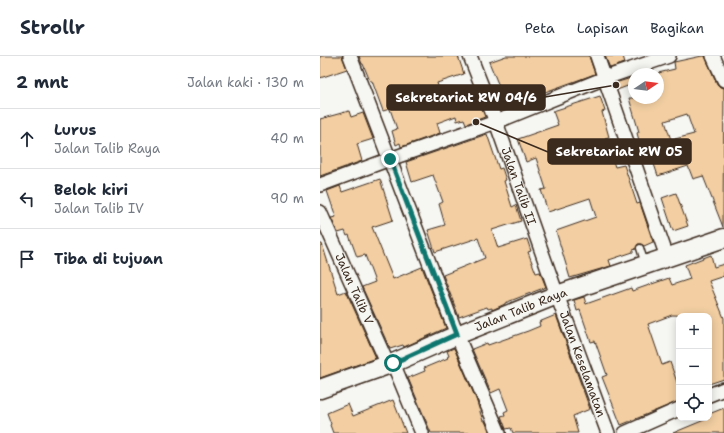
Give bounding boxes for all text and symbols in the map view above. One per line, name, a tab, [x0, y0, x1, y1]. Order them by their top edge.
text: Strollr	[20, 15, 85, 40]
text: Peta	[525, 19, 555, 37]
text: Lapisan	[577, 19, 628, 37]
text: Bagikan	[650, 19, 704, 37]
north arrow	[628, 68, 664, 104]
text: 2 mnt	[16, 71, 69, 93]
text: Jalan kaki · 130 m	[187, 74, 304, 91]
callout: Sekretariat RW 04/6	[387, 85, 545, 110]
text: Sekretariat RW 04/6	[395, 89, 537, 106]
text: Lurus	[54, 120, 96, 140]
icon: ahead	[16, 128, 38, 150]
text: 40 m	[270, 130, 304, 147]
callout: Sekretariat RW 05	[548, 139, 691, 164]
text: Jalan Talib Raya	[54, 140, 160, 157]
text: Sekretariat RW 05	[556, 143, 682, 160]
street label: Jalan Talib II	[497, 145, 540, 228]
route end	[381, 150, 399, 168]
text: Belok kiri	[54, 180, 128, 200]
icon: left	[16, 188, 38, 210]
text: 90 m	[270, 190, 304, 207]
text: Jalan Talib IV	[54, 200, 144, 217]
icon: arrive	[16, 248, 38, 270]
text: Tiba di tujuan	[54, 249, 163, 269]
street label: Jalan Talib V	[331, 251, 377, 327]
street label: Jalan Talib Raya	[472, 284, 570, 335]
street label: Jalan Keselamatan	[556, 309, 609, 419]
map controls	[676, 313, 712, 421]
button: +	[676, 313, 712, 349]
button: −	[676, 349, 712, 385]
route start	[384, 354, 402, 372]
button: locate	[676, 385, 712, 421]

